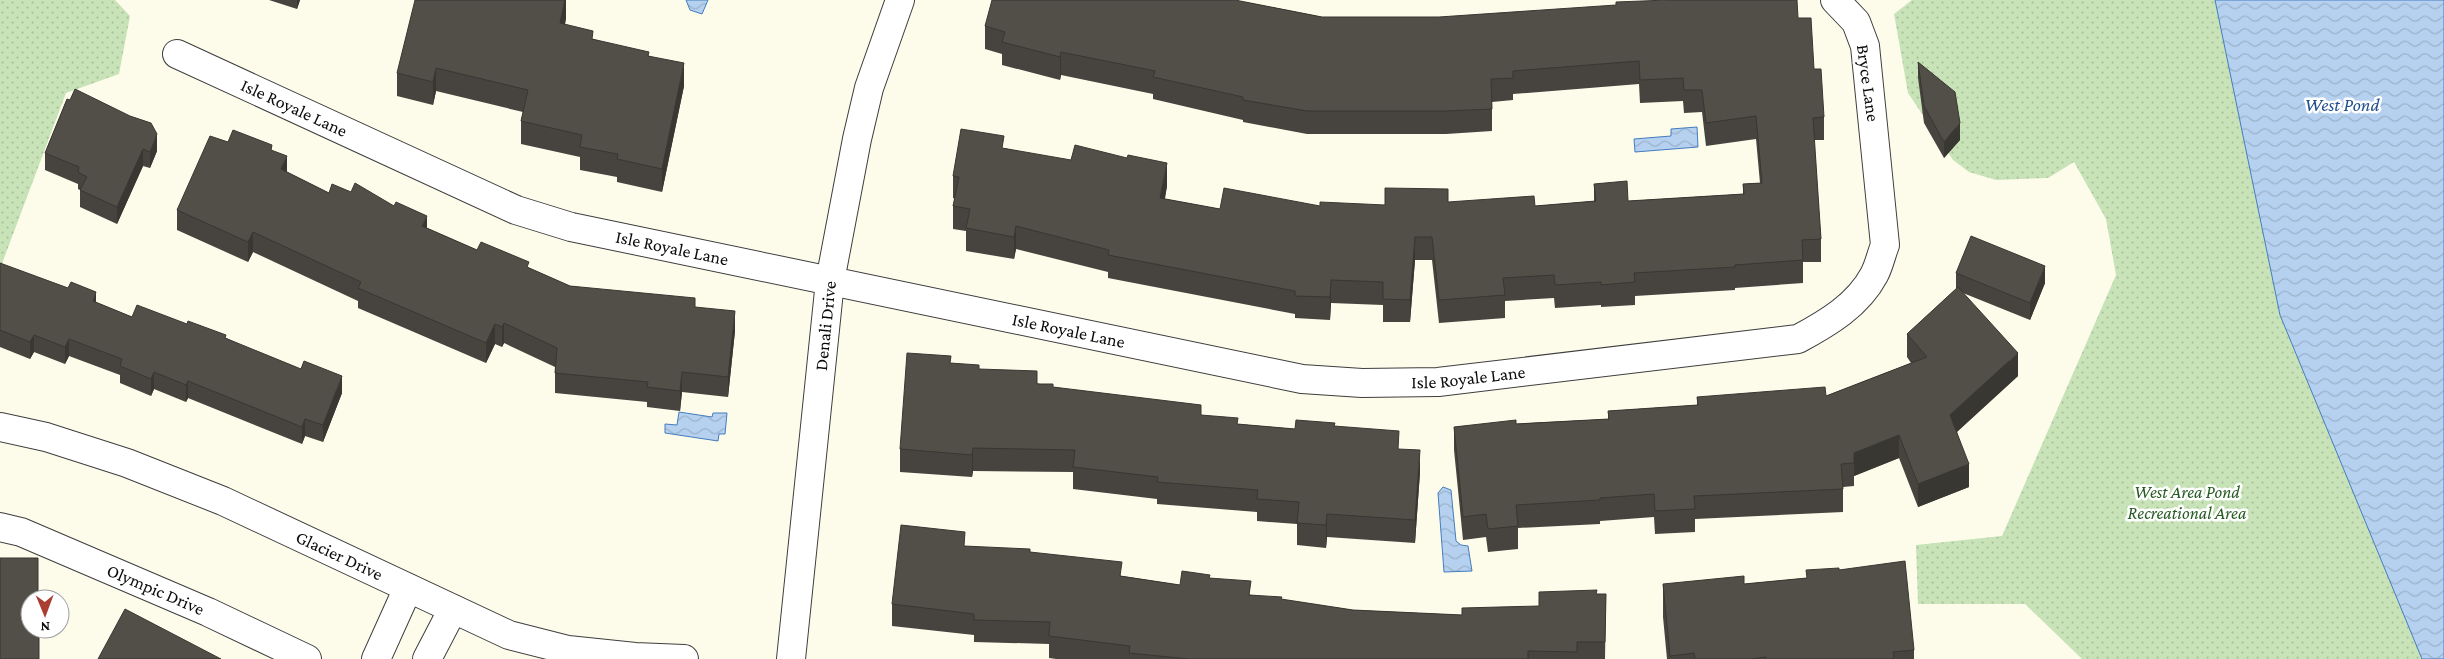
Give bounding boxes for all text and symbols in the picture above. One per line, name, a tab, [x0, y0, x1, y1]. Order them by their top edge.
street label: Bryce Lane	[1853, 43, 1883, 123]
street label: Isle Royale Lane	[238, 75, 351, 141]
water label: West Pond	[2305, 94, 2380, 115]
street label: Isle Royale Lane	[614, 227, 730, 270]
street label: Denali Drive	[811, 280, 840, 372]
street label: Isle Royale Lane	[1010, 309, 1127, 352]
street label: Isle Royale Lane	[1411, 362, 1526, 392]
park label: West Area Pond Recreational Area	[2128, 482, 2247, 523]
street label: Glacier Drive	[293, 527, 386, 585]
street label: Olympic Drive	[104, 560, 207, 619]
north arrow	[20, 589, 70, 639]
text: N	[40, 619, 50, 635]

